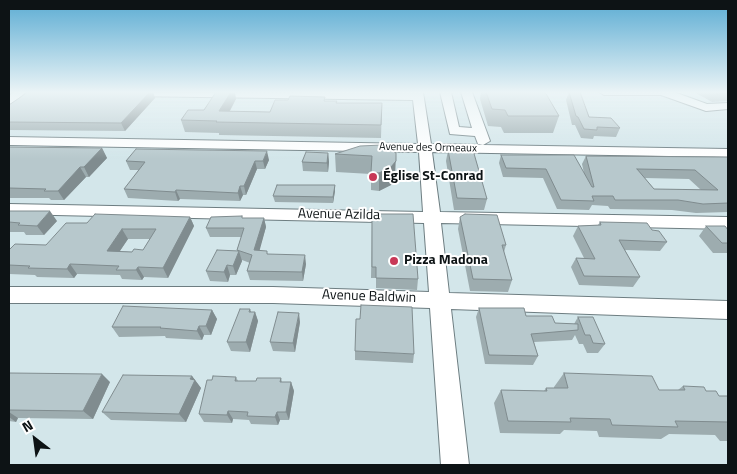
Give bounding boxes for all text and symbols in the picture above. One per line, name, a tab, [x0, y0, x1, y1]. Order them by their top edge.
street label: Avenue des Ormeaux	[379, 141, 477, 155]
place label: Église St-Conrad	[383, 169, 483, 185]
marker: Église St-Conrad	[367, 171, 379, 183]
street label: Avenue Azilda	[298, 206, 380, 224]
place label: Pizza Madona	[404, 253, 488, 269]
marker: Pizza Madona	[388, 255, 400, 267]
street label: Avenue Baldwin	[322, 287, 416, 307]
north arrow	[10, 414, 60, 464]
text: N	[18, 414, 37, 437]

